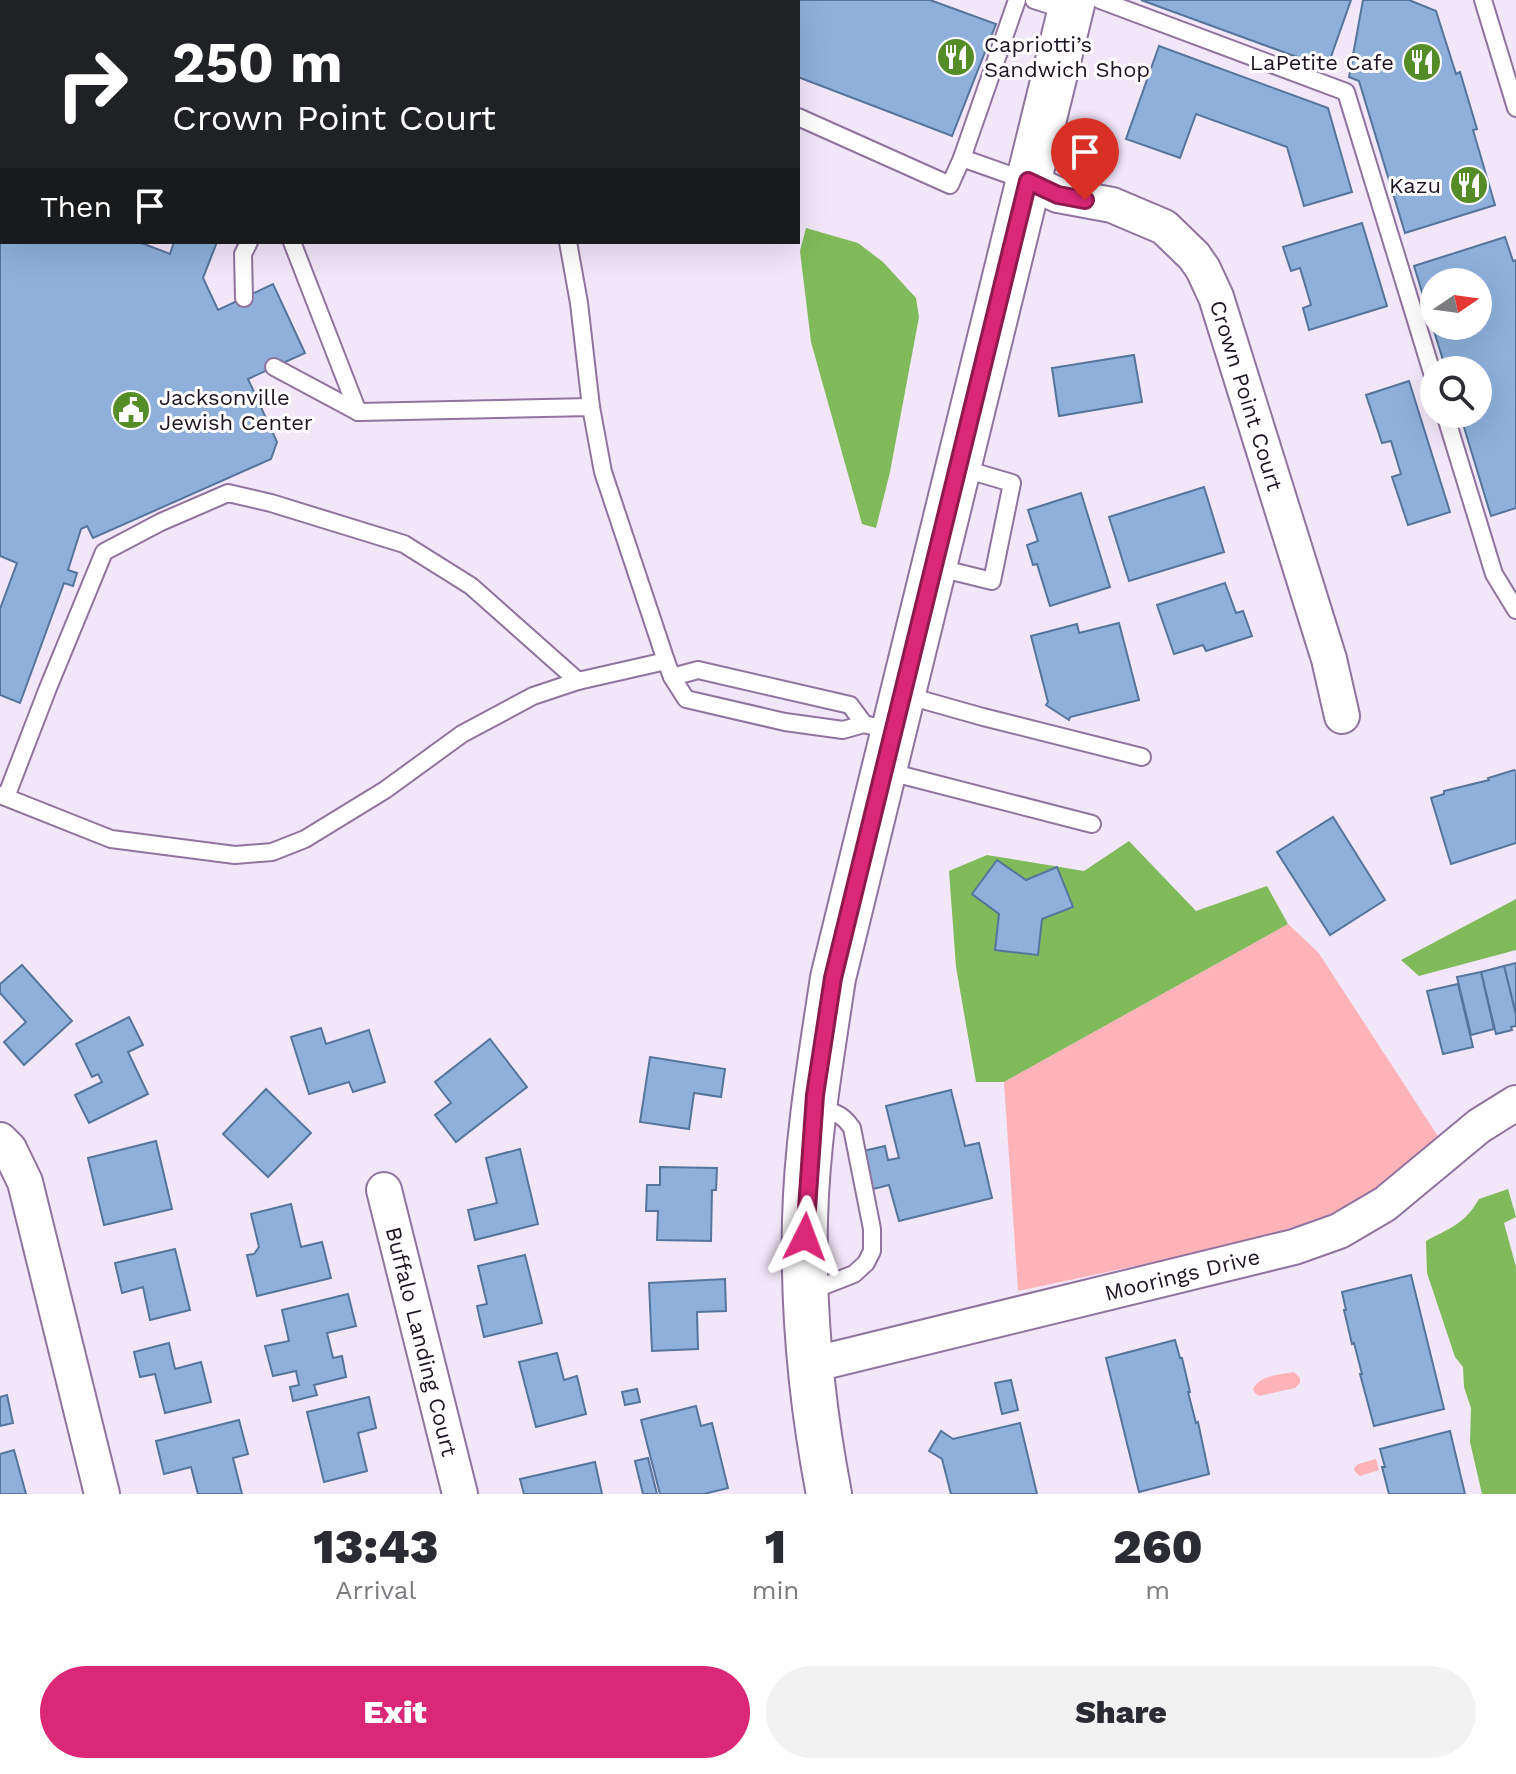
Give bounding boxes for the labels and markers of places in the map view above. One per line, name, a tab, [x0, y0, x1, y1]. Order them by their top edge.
place label: Capriotti’s Sandwich Shop	[984, 32, 1150, 82]
restaurant icon: Capriotti’s Sandwich Shop	[935, 36, 977, 78]
restaurant icon: LaPetite Cafe	[1401, 41, 1443, 83]
place label: LaPetite Cafe	[1250, 50, 1394, 75]
pin	[1051, 118, 1119, 200]
restaurant icon: Kazu	[1448, 164, 1490, 206]
place label: Kazu	[1389, 173, 1441, 198]
place label: Jacksonville Jewish Center	[159, 385, 313, 435]
public building icon: Jacksonville Jewish Center	[110, 389, 152, 431]

